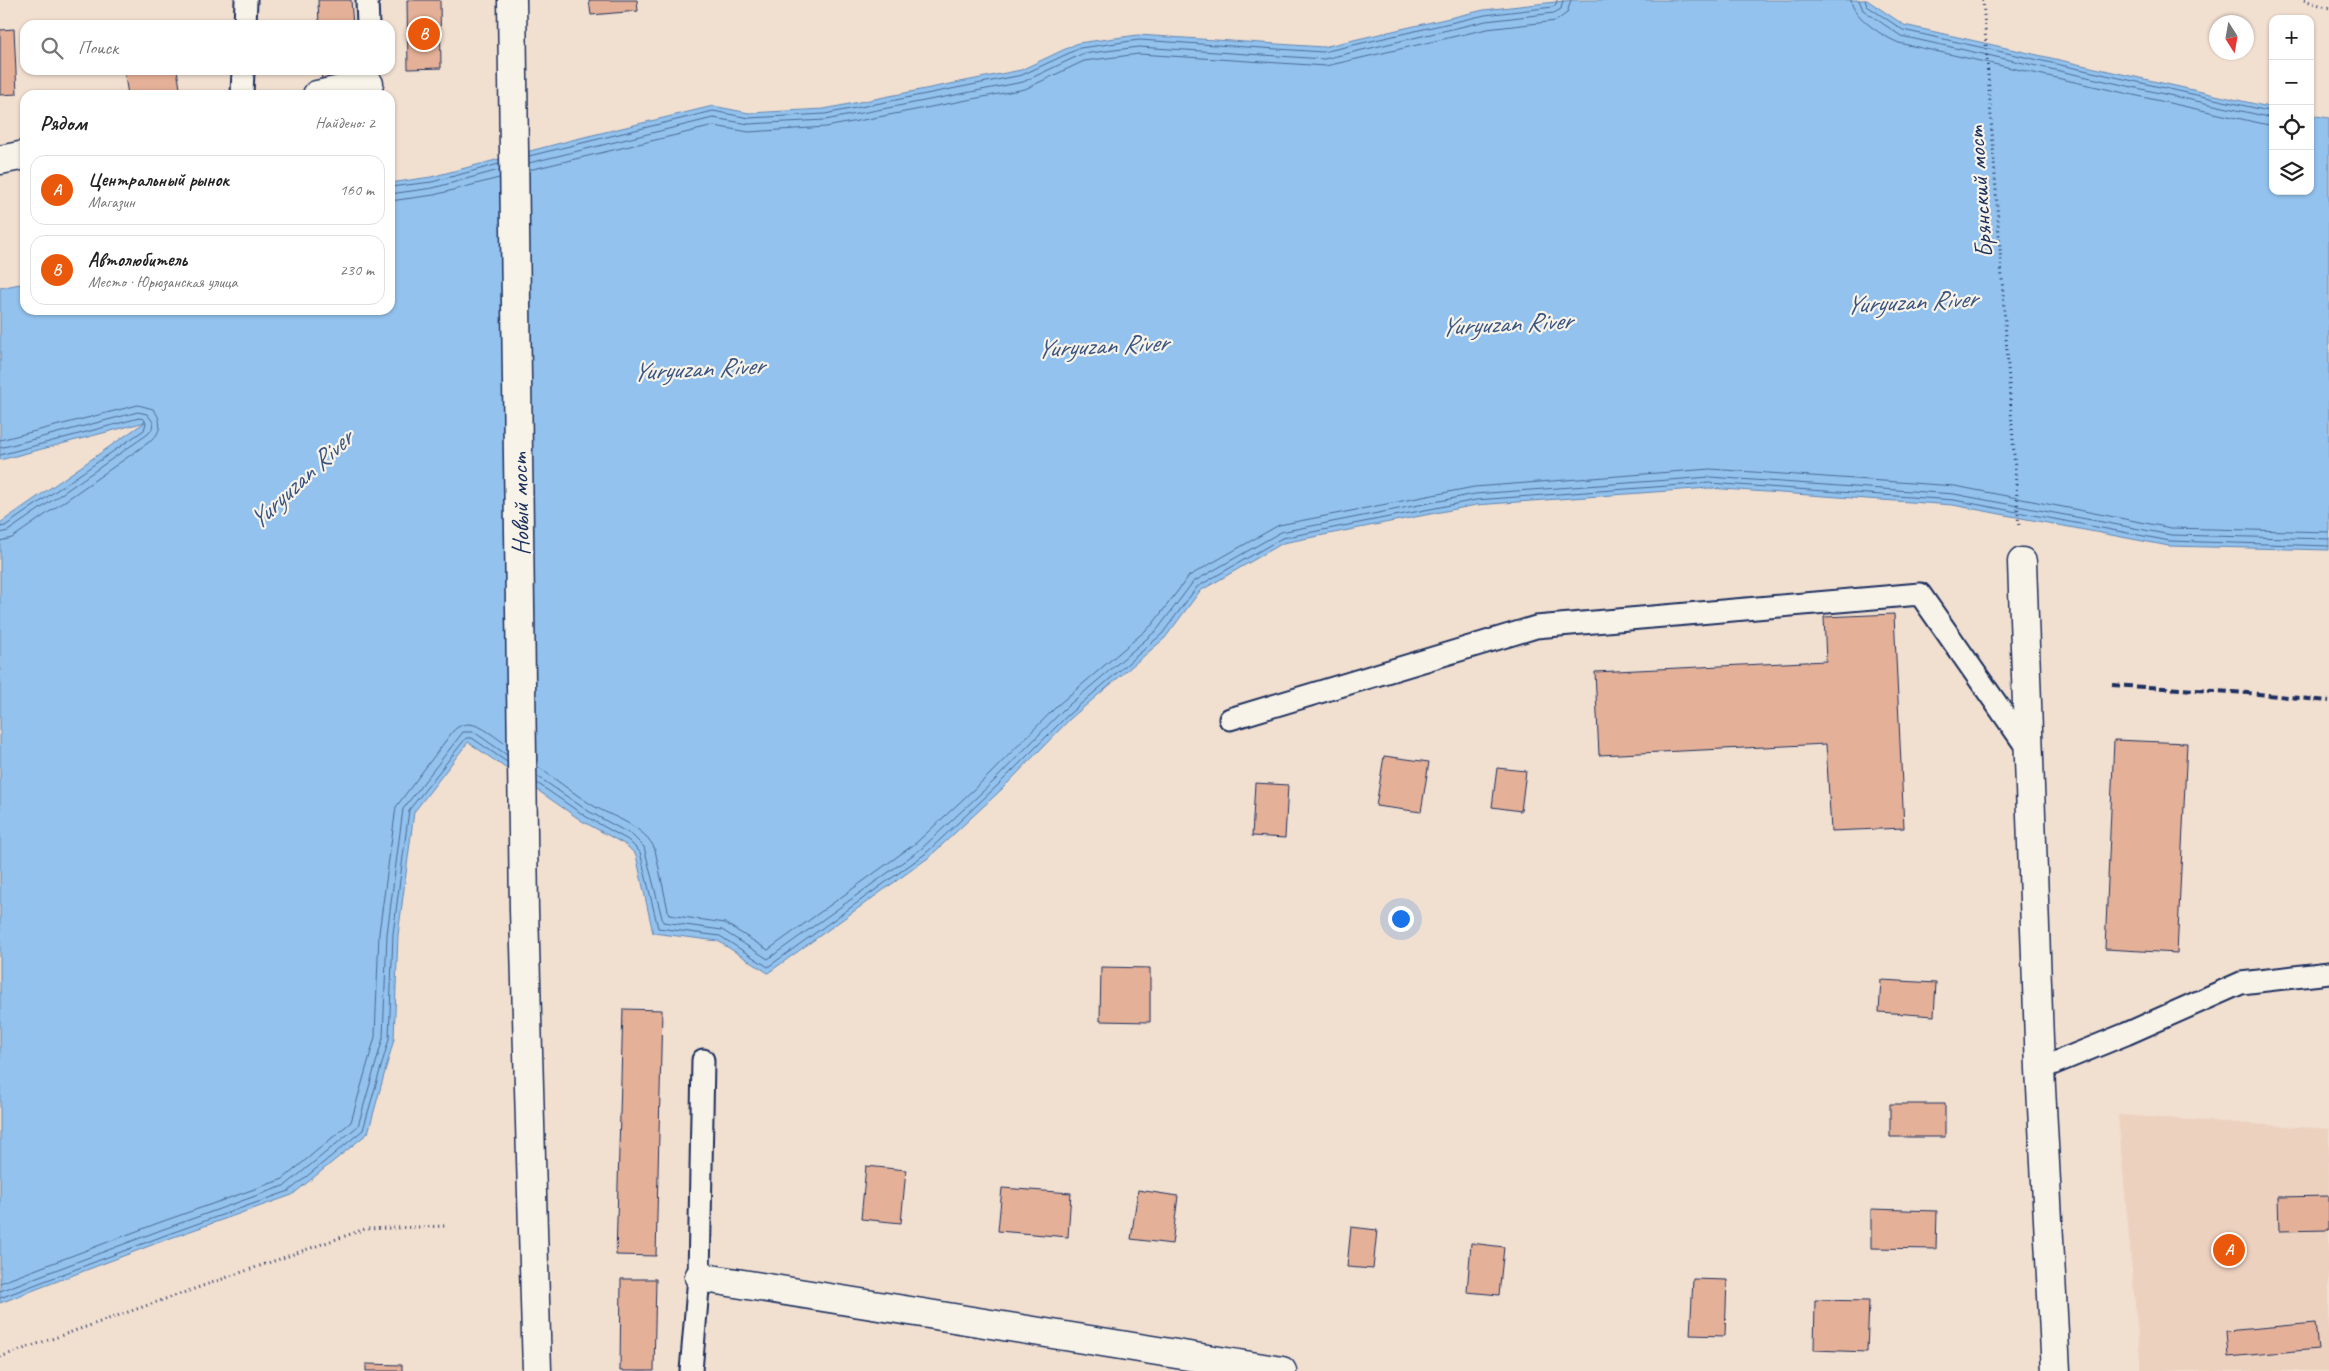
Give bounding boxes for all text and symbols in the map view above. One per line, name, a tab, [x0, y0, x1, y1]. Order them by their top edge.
pin: B	[408, 15, 440, 53]
north arrow	[2209, 15, 2254, 60]
map controls	[2269, 15, 2314, 195]
button: +	[2269, 15, 2314, 60]
search box	[20, 20, 395, 75]
icon: search	[38, 34, 66, 62]
text: Поиск	[78, 36, 118, 60]
button: −	[2269, 60, 2314, 105]
button: locate	[2269, 105, 2314, 150]
text: Рядом	[40, 110, 87, 136]
text: Найдено: 2	[315, 113, 375, 133]
street label: Брянский мост	[1959, 124, 2001, 259]
button: layers	[2269, 150, 2314, 195]
text: Центральный рынок	[88, 168, 229, 192]
text: A	[53, 180, 61, 200]
text: 160 m	[340, 180, 374, 200]
text: Магазин	[88, 192, 135, 212]
text: Автолюбитель	[88, 248, 187, 272]
text: B	[53, 260, 61, 280]
text: 230 m	[340, 260, 374, 280]
text: Место · Юрюзанская улица	[88, 272, 238, 292]
water label: Yuryuzan River	[1845, 281, 1982, 321]
water label: Yuryuzan River	[1440, 303, 1577, 343]
water label: Yuryuzan River	[1036, 325, 1173, 365]
water label: Yuryuzan River	[632, 348, 769, 388]
water label: Yuryuzan River	[241, 419, 363, 536]
street label: Новый мост	[503, 451, 537, 556]
your location	[1388, 906, 1414, 932]
pin: A	[2213, 1231, 2245, 1269]

